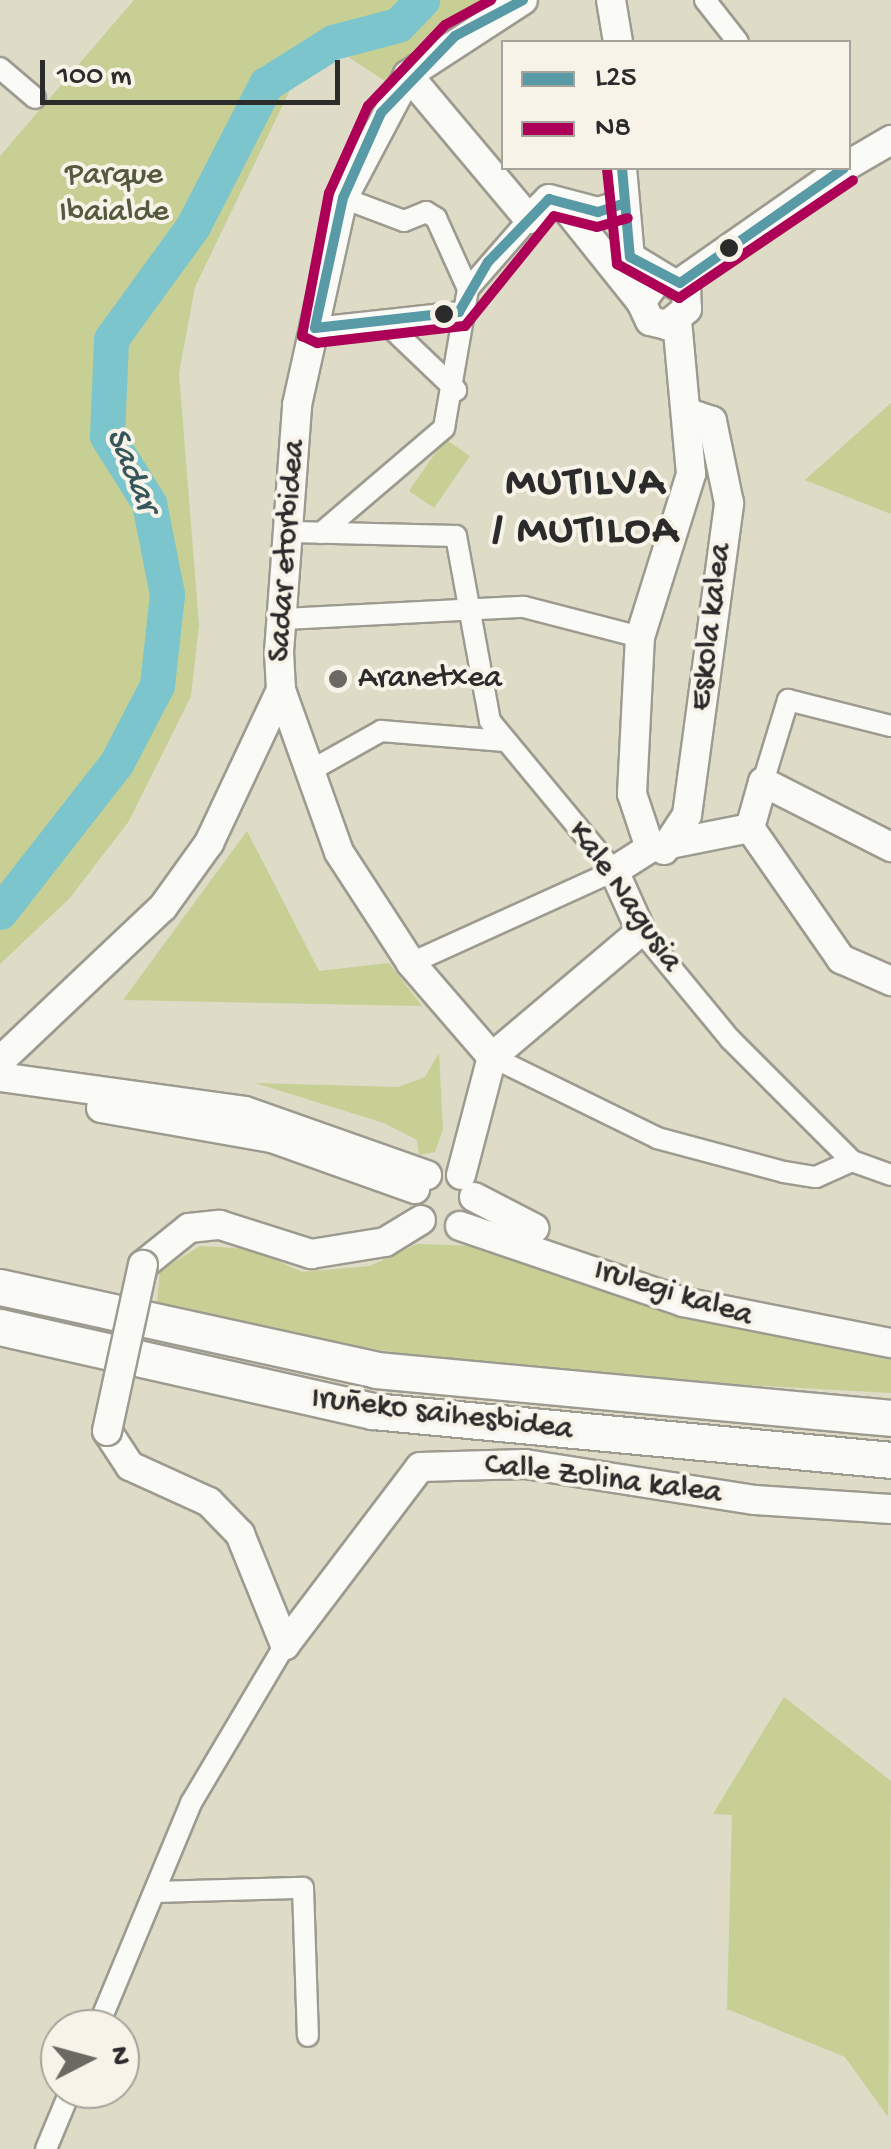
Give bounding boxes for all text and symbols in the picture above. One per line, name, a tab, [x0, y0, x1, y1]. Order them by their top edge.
scale bar	[45, 40, 345, 102]
legend	[501, 40, 851, 170]
text: 100 m	[57, 60, 132, 95]
text: L25	[595, 62, 636, 97]
text: N8	[595, 112, 631, 147]
park label: Parque Ibaialde	[59, 158, 169, 233]
unlabelled marker	[719, 238, 739, 258]
unlabelled marker	[434, 304, 454, 324]
water label: Sadar	[93, 422, 167, 520]
street label: Sadar etorbidea	[261, 439, 315, 663]
district label: MUTILVA / MUTILOA	[492, 460, 680, 558]
street label: Eskola kalea	[683, 541, 741, 713]
place label: Aranetxea	[358, 660, 502, 698]
marker: Aranetxea	[327, 668, 349, 690]
street label: Kale Nagusia	[558, 814, 690, 980]
street label: Irulegi kalea	[589, 1252, 757, 1336]
street label: Iruñeko saihesbidea	[309, 1380, 575, 1450]
street label: Calle Zolina kalea	[482, 1446, 724, 1514]
north arrow	[40, 2009, 140, 2109]
text: N	[101, 2045, 136, 2067]

